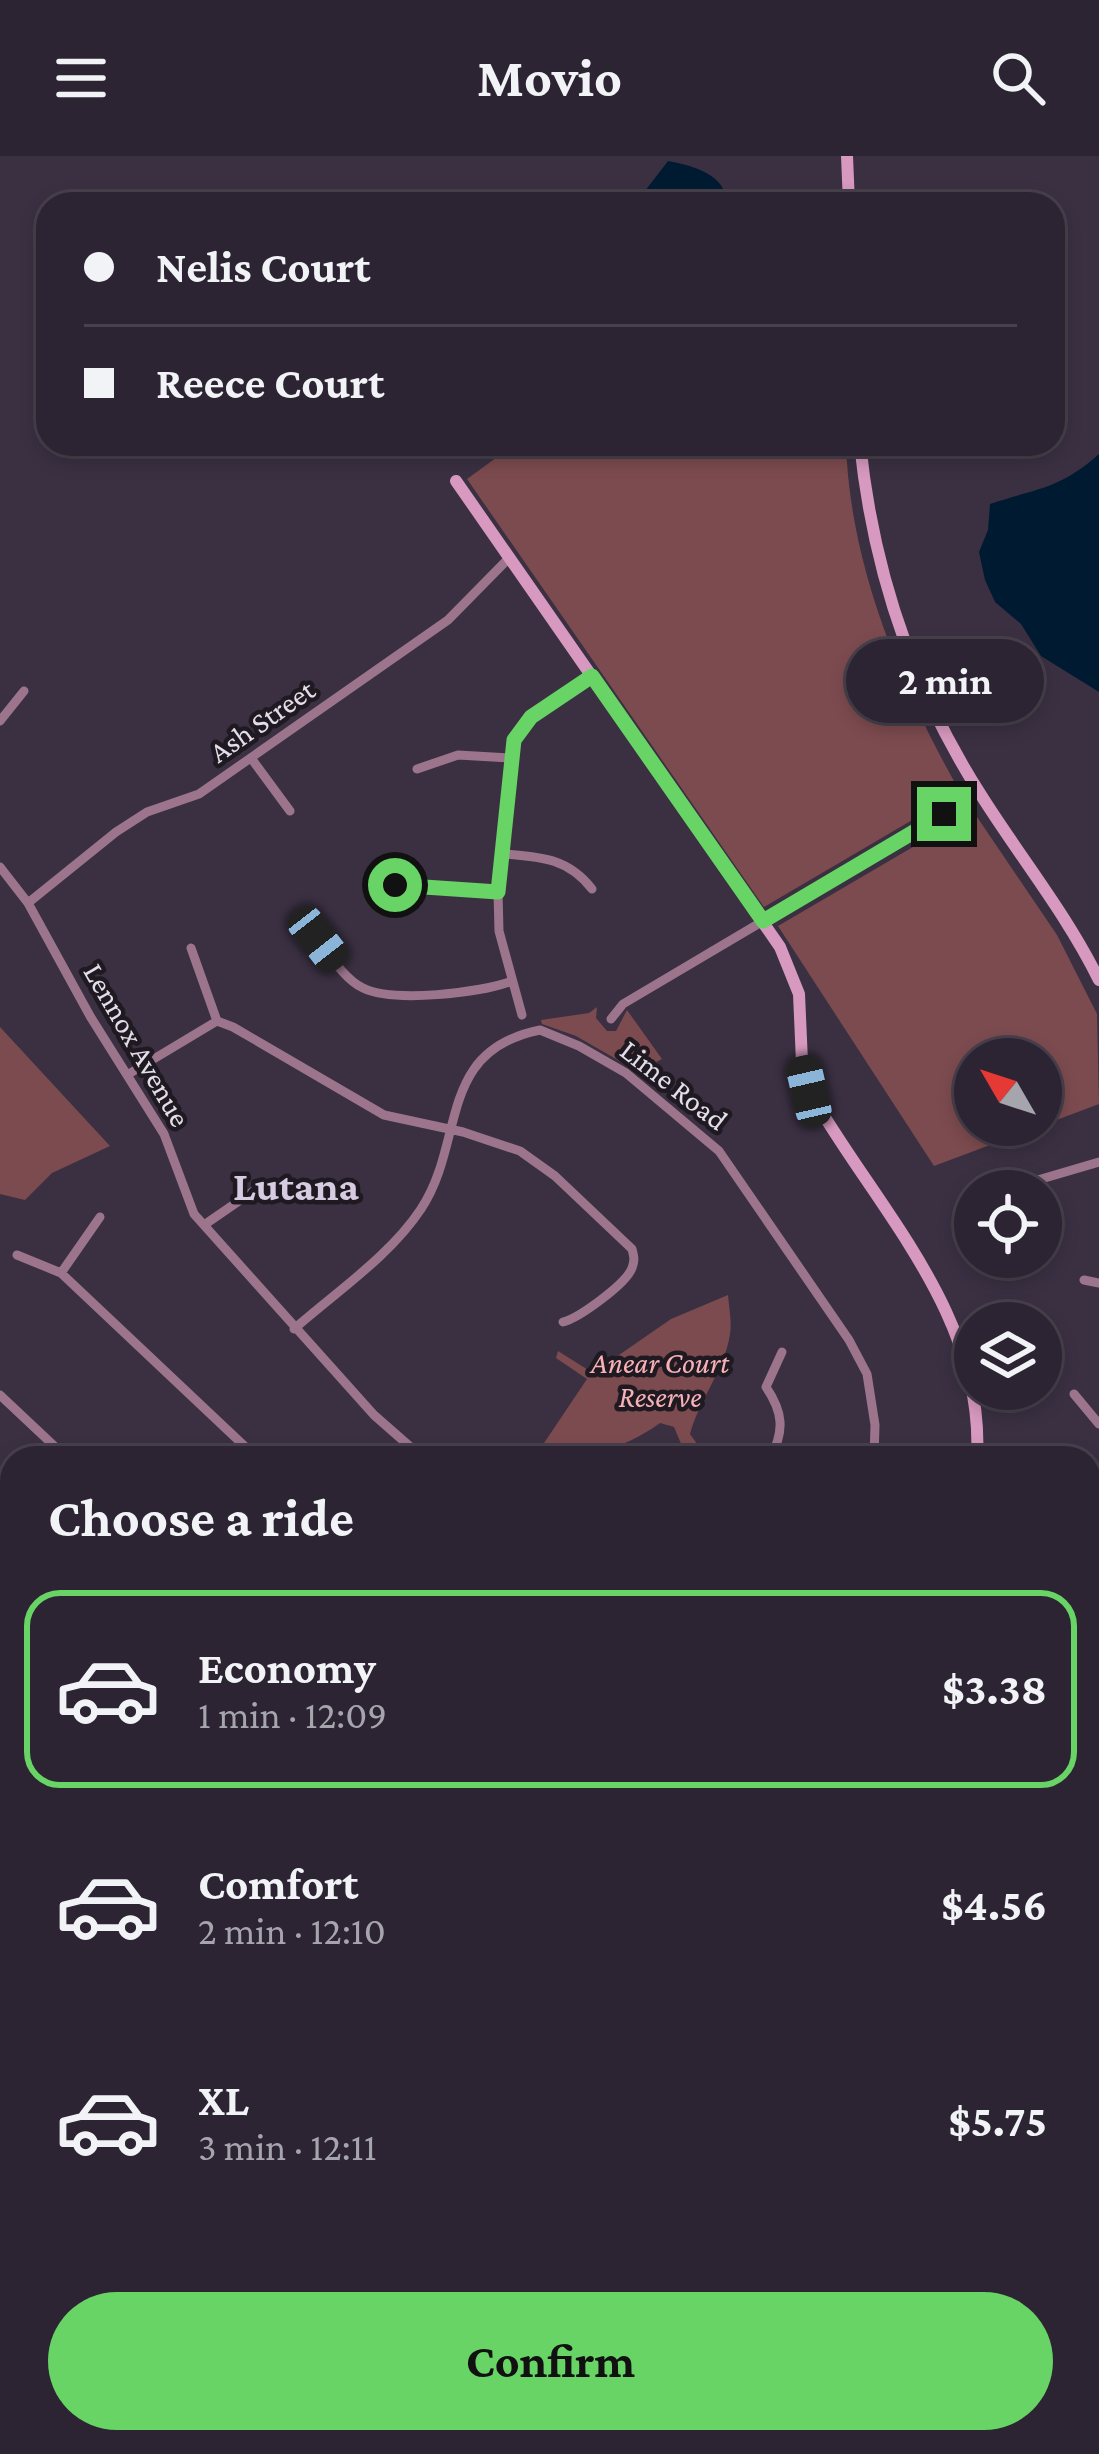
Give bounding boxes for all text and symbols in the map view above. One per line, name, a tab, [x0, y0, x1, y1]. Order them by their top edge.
icon: menu	[48, 45, 114, 111]
icon: search	[985, 45, 1051, 111]
text: Movio	[477, 48, 622, 108]
text: Nelis Court	[156, 242, 371, 292]
text: Reece Court	[156, 358, 384, 408]
callout: 2 min	[845, 640, 1043, 724]
text: 2 min	[898, 659, 992, 702]
street label: Ash Street	[203, 672, 322, 769]
route end	[917, 787, 971, 841]
route start	[368, 858, 422, 912]
car	[282, 900, 354, 978]
street label: Lennox Avenue	[77, 957, 197, 1132]
street label: Lime Road	[614, 1033, 734, 1137]
north arrow	[954, 1038, 1062, 1146]
map controls	[954, 1038, 1062, 1410]
car	[783, 1052, 835, 1130]
district label: Lutana	[233, 1162, 359, 1209]
button: locate	[954, 1170, 1062, 1278]
button: layers	[954, 1302, 1062, 1410]
park label: Anear Court Reserve	[589, 1346, 730, 1413]
text: Choose a ride	[48, 1488, 354, 1548]
icon: car	[54, 1635, 162, 1743]
text: Economy	[198, 1643, 376, 1693]
text: $3.38	[942, 1664, 1047, 1714]
text: 1 min · 12:09	[198, 1693, 387, 1736]
icon: car	[54, 1851, 162, 1959]
text: Comfort	[198, 1859, 359, 1909]
text: $4.56	[941, 1880, 1047, 1930]
text: 2 min · 12:10	[198, 1909, 386, 1952]
icon: car	[54, 2067, 162, 2175]
text: XL	[198, 2075, 249, 2125]
text: $5.75	[948, 2096, 1047, 2146]
text: 3 min · 12:11	[198, 2125, 377, 2168]
button: Confirm	[48, 2292, 1053, 2430]

